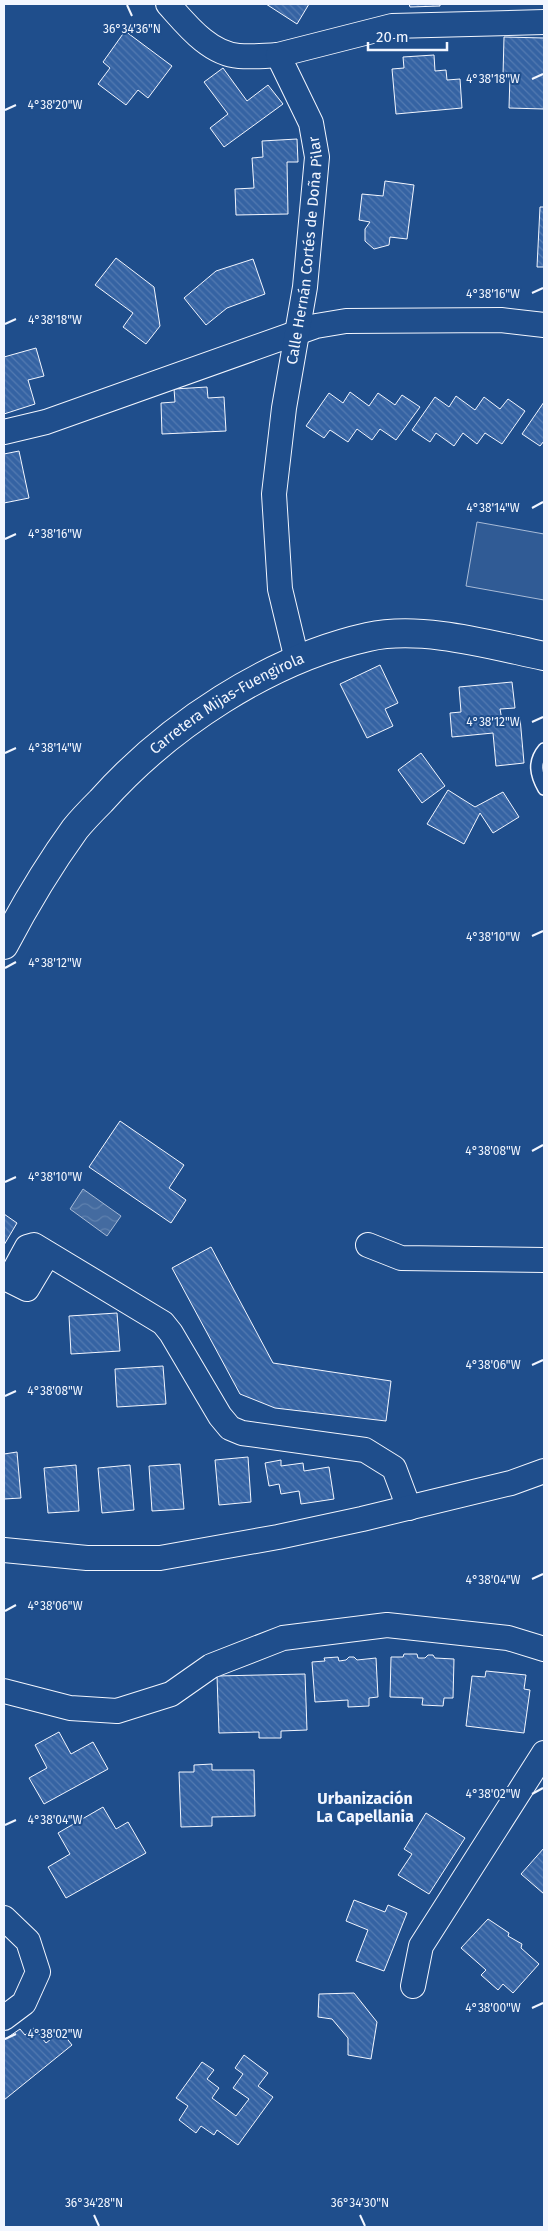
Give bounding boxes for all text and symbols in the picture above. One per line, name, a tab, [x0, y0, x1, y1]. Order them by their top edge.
scale bar	[368, 20, 447, 52]
text: 36°34'36"N	[103, 22, 161, 36]
text: 20 m	[376, 28, 409, 46]
text: 4°38'18"W	[466, 72, 520, 86]
text: 4°38'20"W	[28, 98, 83, 112]
street label: Calle Hernán Cortés de Doña Pilar	[283, 135, 326, 366]
text: 4°38'16"W	[466, 287, 520, 301]
text: 4°38'18"W	[28, 313, 82, 327]
text: 4°38'14"W	[466, 501, 520, 515]
text: 4°38'16"W	[28, 527, 82, 541]
street label: Carretera Mijas-Fuengirola	[146, 649, 307, 758]
text: 4°38'12"W	[466, 715, 520, 729]
text: 4°38'14"W	[28, 741, 82, 755]
text: 4°38'10"W	[466, 930, 520, 944]
text: 4°38'12"W	[28, 956, 82, 970]
text: 4°38'08"W	[465, 1144, 521, 1158]
text: 4°38'10"W	[28, 1170, 82, 1184]
text: 4°38'06"W	[465, 1358, 521, 1372]
text: 4°38'08"W	[27, 1384, 83, 1398]
text: 4°38'04"W	[466, 1573, 520, 1587]
text: 4°38'06"W	[27, 1599, 83, 1613]
text: 4°38'02"W	[466, 1787, 520, 1801]
district label: Urbanización La Capellania	[316, 1789, 414, 1826]
text: 4°38'04"W	[28, 1813, 82, 1827]
text: 4°38'00"W	[465, 2001, 521, 2015]
text: 4°38'02"W	[28, 2027, 82, 2041]
text: 36°34'28"N	[65, 2196, 123, 2210]
text: 36°34'30"N	[331, 2196, 389, 2210]

